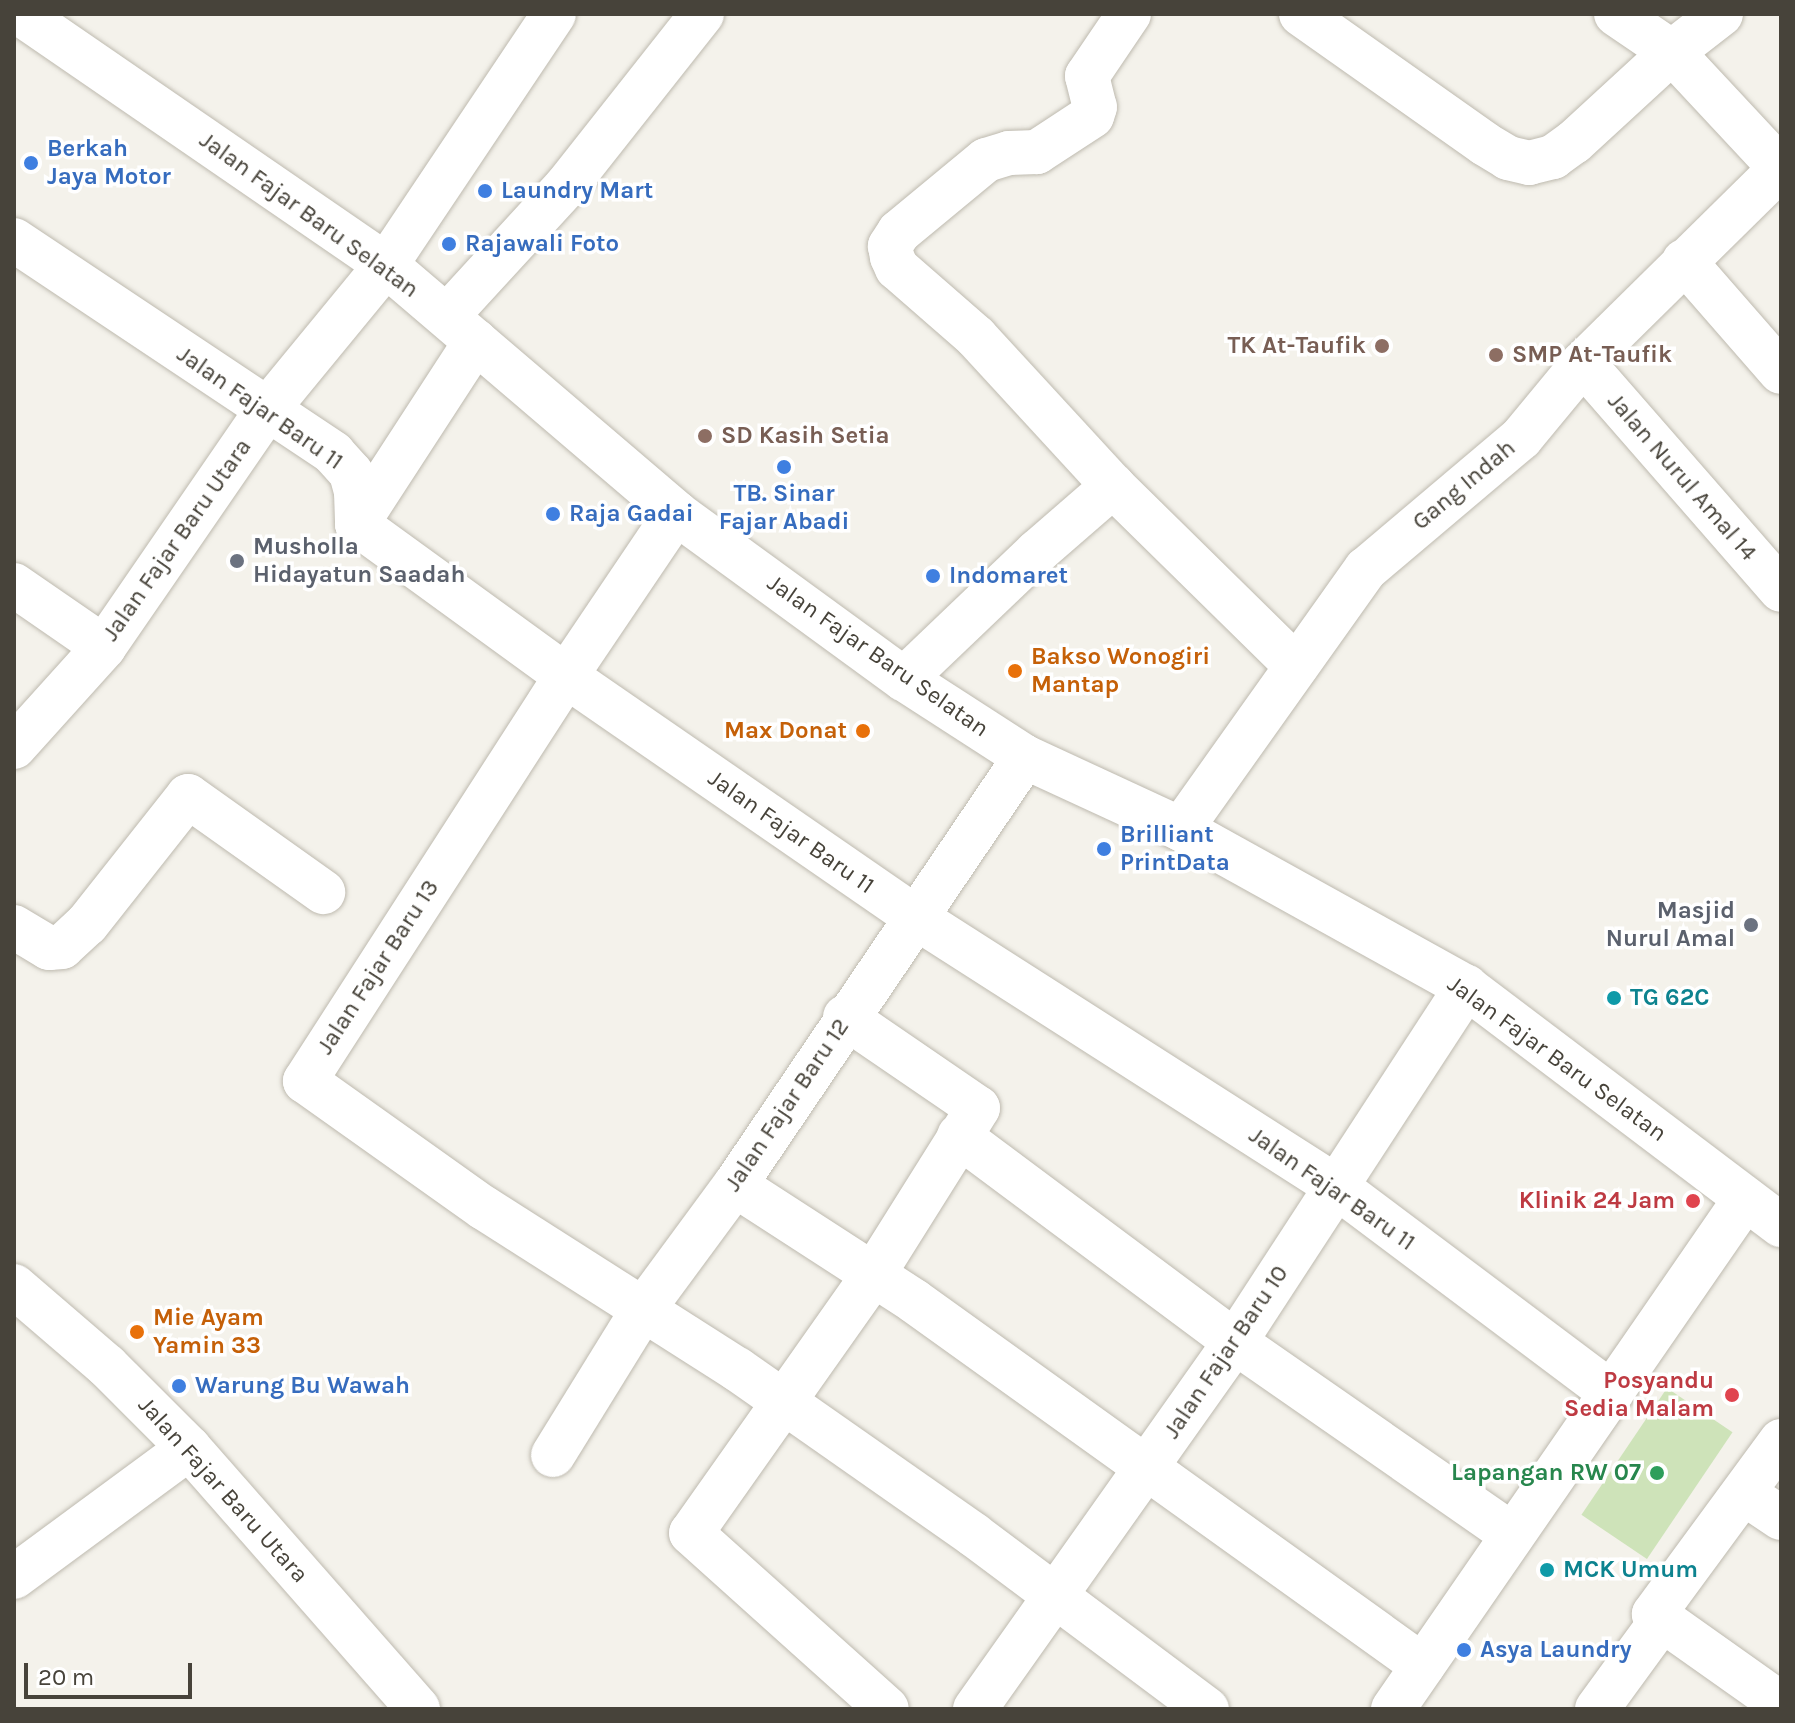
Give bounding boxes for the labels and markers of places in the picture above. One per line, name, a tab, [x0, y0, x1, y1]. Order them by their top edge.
place label: Berkah Jaya Motor	[47, 135, 171, 191]
marker: Berkah Jaya Motor	[22, 154, 40, 172]
place label: Laundry Mart	[501, 177, 653, 205]
marker: Laundry Mart	[476, 182, 494, 200]
place label: Rajawali Foto	[465, 230, 619, 258]
marker: Rajawali Foto	[440, 235, 458, 253]
place label: TK At-Taufik	[1228, 332, 1366, 360]
marker: TK At-Taufik	[1373, 337, 1391, 355]
place label: SMP At-Taufik	[1512, 341, 1672, 369]
marker: SMP At-Taufik	[1487, 346, 1505, 364]
place label: SD Kasih Setia	[721, 422, 890, 450]
marker: SD Kasih Setia	[696, 427, 714, 445]
marker: TB. Sinar Fajar Abadi	[775, 458, 793, 476]
place label: TB. Sinar Fajar Abadi	[719, 480, 849, 536]
place label: Raja Gadai	[569, 500, 694, 528]
marker: Raja Gadai	[544, 505, 562, 523]
place label: Musholla Hidayatun Saadah	[253, 533, 465, 589]
marker: Musholla Hidayatun Saadah	[228, 552, 246, 570]
place label: Indomaret	[949, 562, 1068, 590]
marker: Indomaret	[924, 567, 942, 585]
place label: Bakso Wonogiri Mantap	[1031, 643, 1210, 699]
marker: Bakso Wonogiri Mantap	[1006, 662, 1024, 680]
place label: Max Donat	[724, 717, 847, 745]
marker: Max Donat	[854, 722, 872, 740]
place label: Brilliant PrintData	[1120, 821, 1230, 877]
marker: Brilliant PrintData	[1095, 840, 1113, 858]
place label: Masjid Nurul Amal	[1606, 897, 1735, 953]
marker: Masjid Nurul Amal	[1742, 916, 1760, 934]
place label: TG 62C	[1630, 984, 1709, 1012]
marker: TG 62C	[1605, 989, 1623, 1007]
place label: Klinik 24 Jam	[1519, 1187, 1675, 1215]
marker: Klinik 24 Jam	[1682, 1190, 1704, 1212]
place label: Mie Ayam Yamin 33	[153, 1304, 264, 1360]
marker: Mie Ayam Yamin 33	[128, 1323, 146, 1341]
place label: Posyandu Sedia Malam	[1564, 1367, 1714, 1423]
place label: Warung Bu Wawah	[195, 1372, 410, 1400]
marker: Warung Bu Wawah	[170, 1377, 188, 1395]
marker: Posyandu Sedia Malam	[1721, 1384, 1743, 1406]
place label: Lapangan RW 07	[1451, 1459, 1641, 1487]
marker: Lapangan RW 07	[1648, 1464, 1666, 1482]
place label: MCK Umum	[1563, 1556, 1698, 1584]
marker: MCK Umum	[1538, 1561, 1556, 1579]
place label: Asya Laundry	[1480, 1636, 1632, 1664]
marker: Asya Laundry	[1455, 1641, 1473, 1659]

